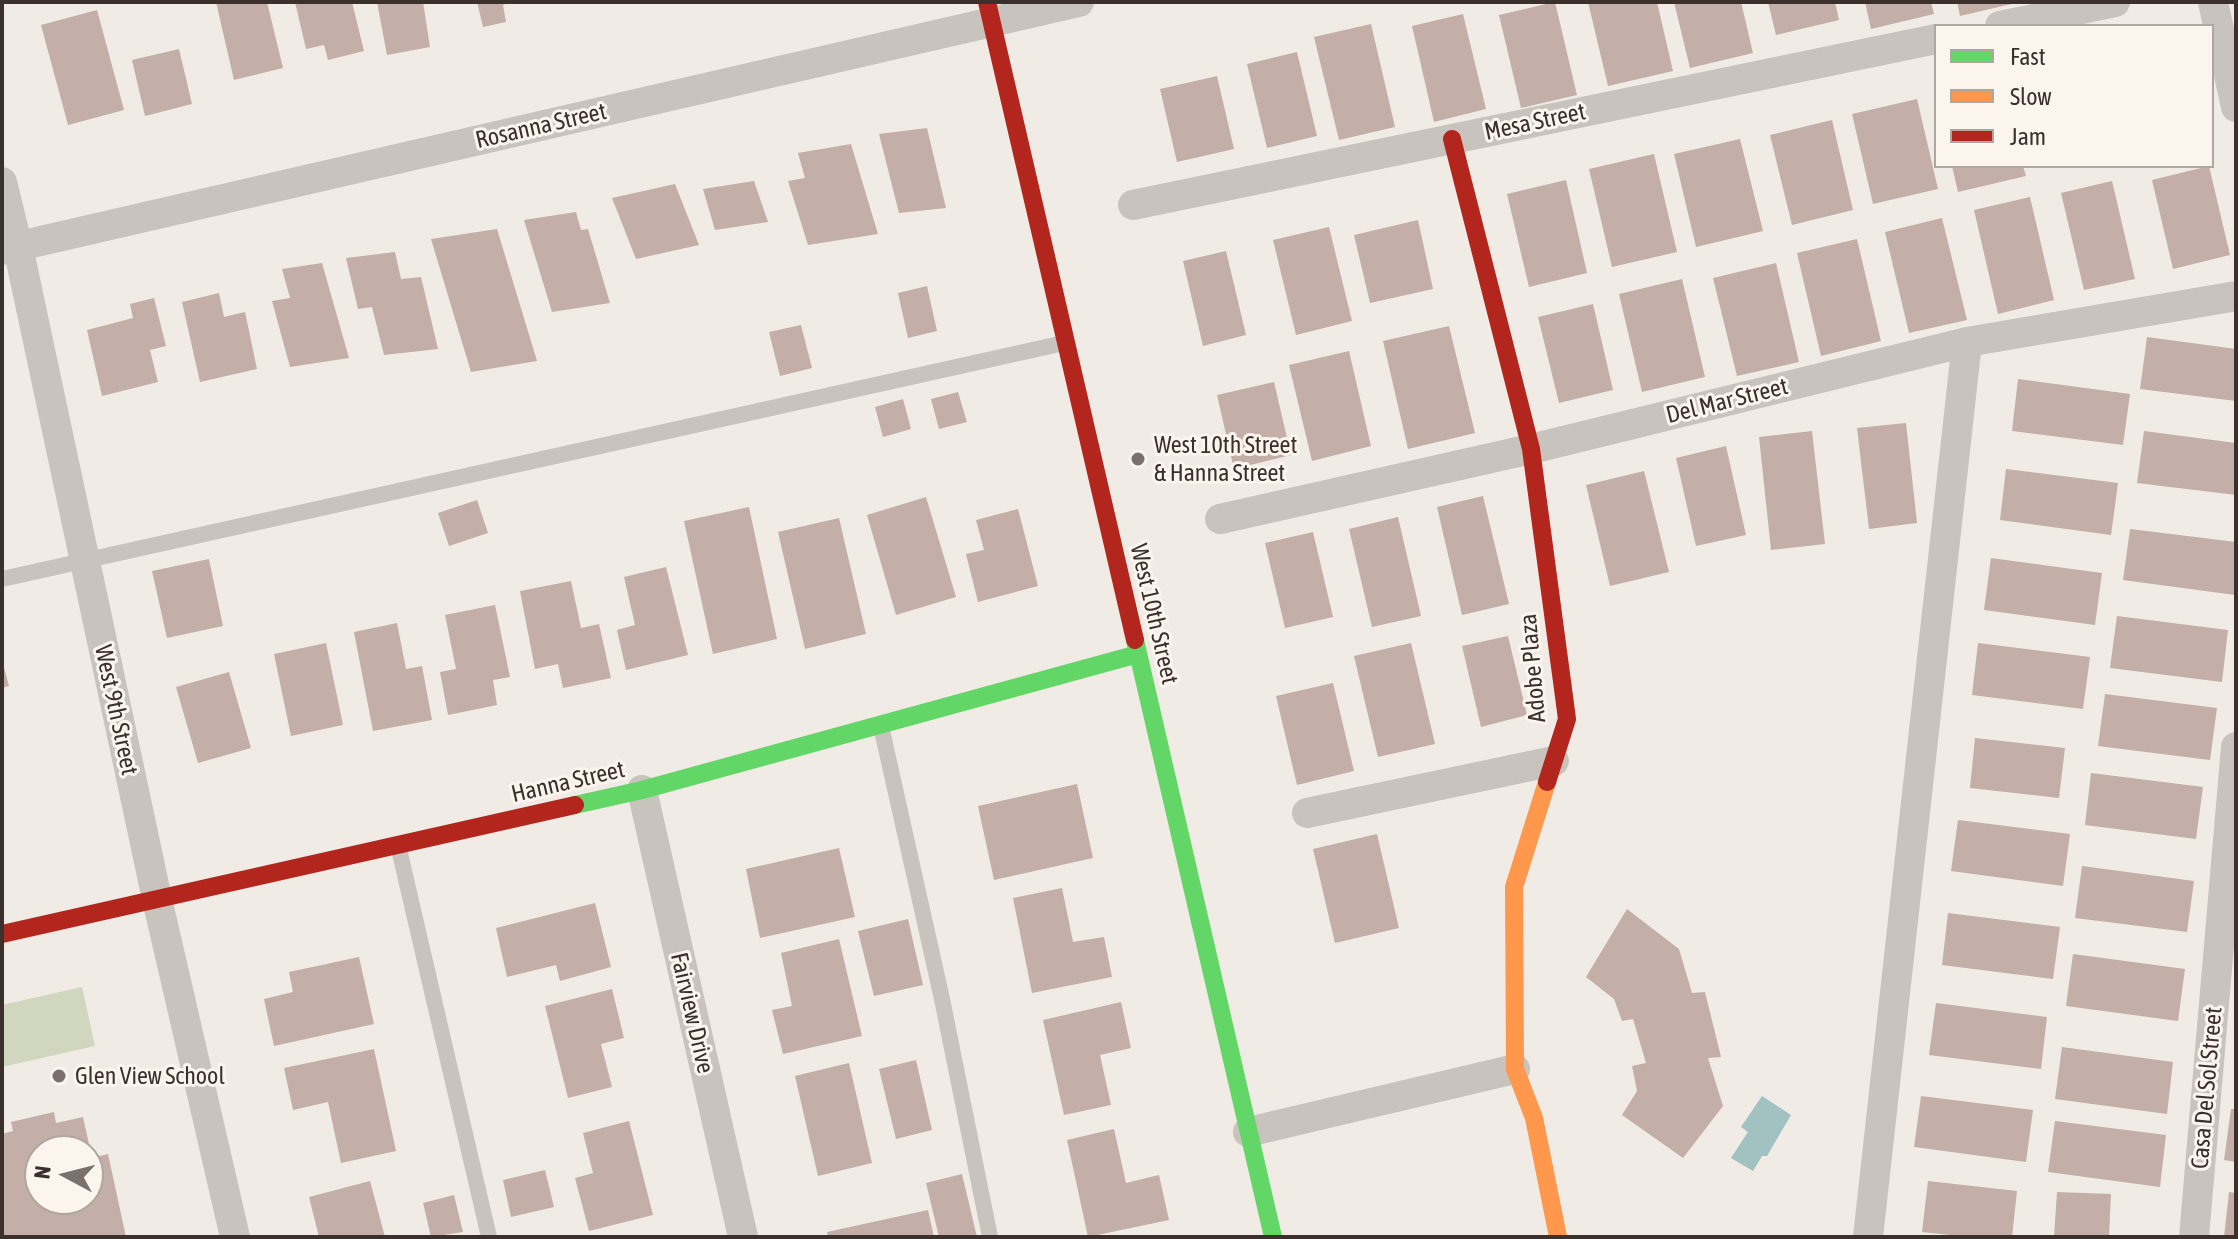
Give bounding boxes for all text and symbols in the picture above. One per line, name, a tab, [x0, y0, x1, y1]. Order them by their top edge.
legend	[1934, 24, 2214, 168]
text: Fast	[2010, 43, 2046, 70]
text: Slow	[2010, 83, 2052, 110]
street label: Rosanna Street	[473, 97, 609, 155]
street label: Mesa Street	[1482, 97, 1588, 147]
text: Jam	[2010, 123, 2046, 150]
street label: Del Mar Street	[1663, 372, 1791, 430]
place label: West 10th Street & Hanna Street	[1154, 431, 1297, 487]
marker: West 10th Street & Hanna Street	[1129, 450, 1147, 468]
street label: West 10th Street	[1124, 541, 1184, 687]
street label: Adobe Plaza	[1514, 612, 1552, 724]
street label: West 9th Street	[88, 642, 144, 778]
street label: Hanna Street	[508, 755, 628, 809]
street label: Fairview Drive	[664, 950, 720, 1076]
street label: Casa Del Sol Street	[2186, 1006, 2228, 1170]
place label: Glen View School	[75, 1062, 225, 1090]
marker: Glen View School	[50, 1067, 68, 1085]
north arrow	[24, 1135, 104, 1215]
text: N	[28, 1164, 56, 1180]

